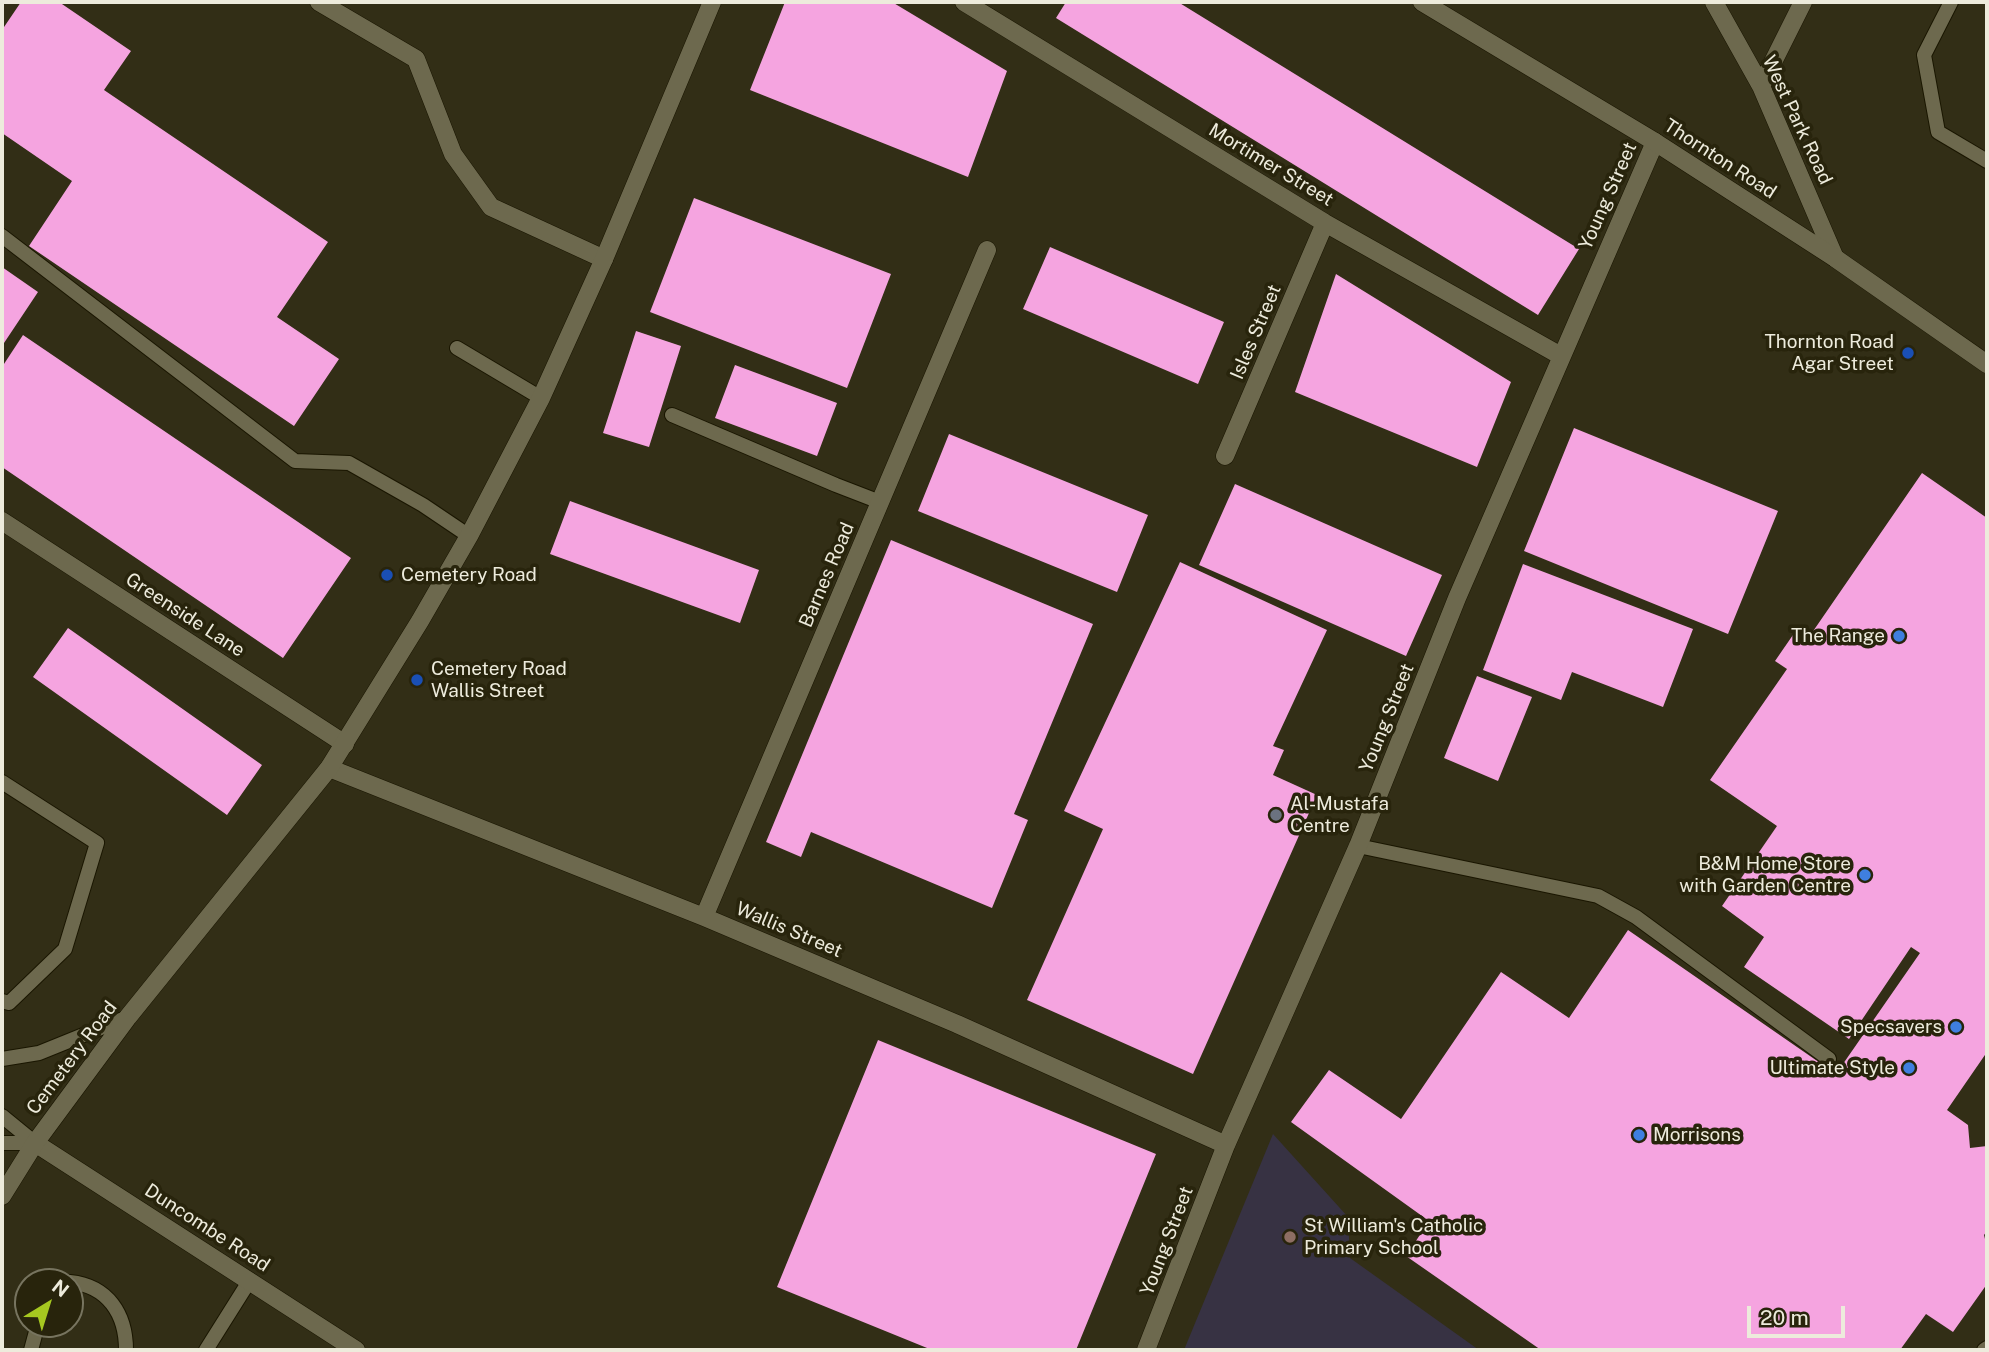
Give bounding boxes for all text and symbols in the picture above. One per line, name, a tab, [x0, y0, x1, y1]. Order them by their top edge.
street label: West Park Road	[1757, 52, 1837, 188]
street label: Thornton Road	[1660, 114, 1780, 204]
street label: Mortimer Street	[1204, 119, 1338, 211]
street label: Young Street	[1574, 139, 1642, 253]
street label: Isles Street	[1226, 281, 1286, 383]
place label: Thornton Road Agar Street	[1765, 331, 1894, 375]
marker: Thornton Road Agar Street	[1900, 345, 1916, 361]
street label: Barnes Road	[795, 519, 859, 631]
place label: Cemetery Road	[401, 564, 537, 586]
marker: Cemetery Road	[379, 567, 395, 583]
street label: Greenside Lane	[121, 568, 249, 662]
place label: The Range	[1791, 625, 1885, 647]
marker: The Range	[1891, 628, 1907, 644]
place label: Cemetery Road Wallis Street	[431, 658, 567, 702]
street label: Young Street	[1355, 660, 1419, 776]
marker: Cemetery Road Wallis Street	[409, 672, 425, 688]
place label: Al-Mustafa Centre	[1290, 793, 1389, 837]
marker: Al-Mustafa Centre	[1268, 807, 1284, 823]
place label: B&M Home Store with Garden Centre	[1679, 853, 1851, 897]
marker: B&M Home Store with Garden Centre	[1857, 867, 1873, 883]
street label: Wallis Street	[732, 897, 846, 963]
street label: Cemetery Road	[22, 997, 122, 1119]
place label: Specsavers	[1840, 1016, 1942, 1038]
marker: Specsavers	[1948, 1019, 1964, 1035]
place label: Ultimate Style	[1769, 1057, 1895, 1079]
marker: Ultimate Style	[1901, 1060, 1917, 1076]
place label: Morrisons	[1653, 1124, 1741, 1146]
marker: Morrisons	[1631, 1127, 1647, 1143]
street label: Duncombe Road	[140, 1179, 274, 1277]
street label: Young Street	[1136, 1183, 1198, 1299]
place label: St William's Catholic Primary School	[1304, 1215, 1483, 1259]
marker: St William's Catholic Primary School	[1282, 1229, 1298, 1245]
north arrow	[14, 1268, 84, 1338]
text: N	[48, 1275, 73, 1301]
scale bar	[1751, 1292, 1849, 1336]
text: 20 m	[1760, 1305, 1809, 1330]

